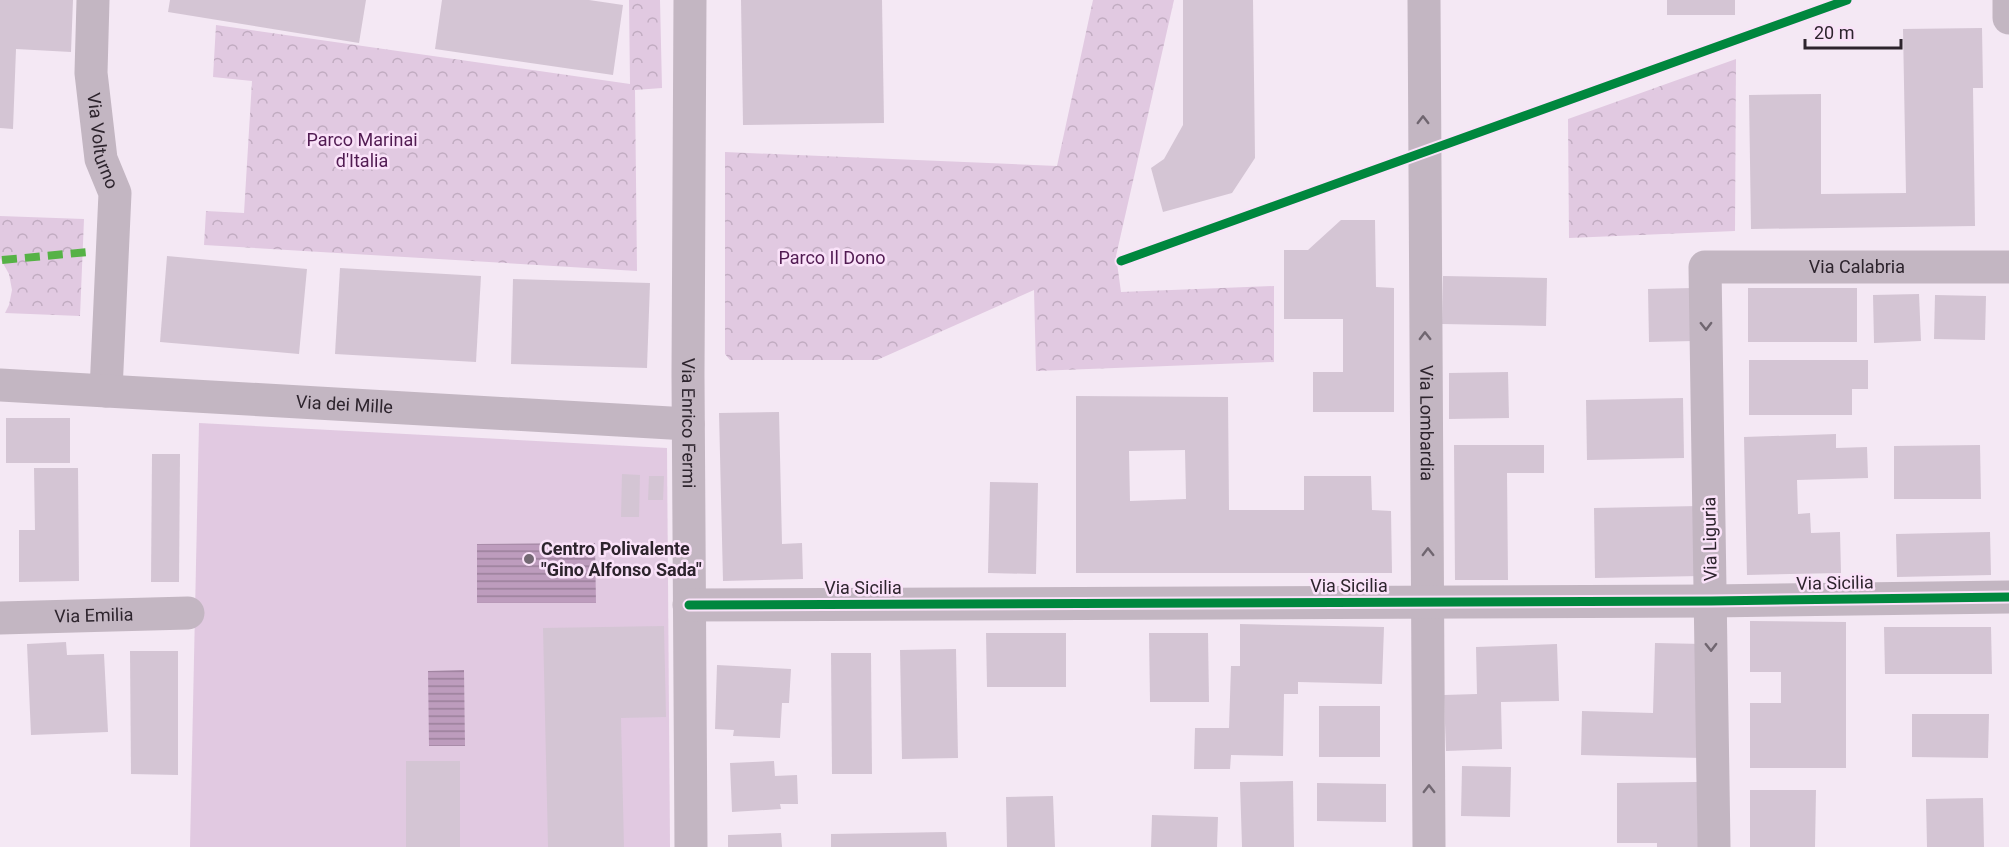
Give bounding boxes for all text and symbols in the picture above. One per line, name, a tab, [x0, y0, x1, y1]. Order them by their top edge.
scale bar	[1805, 12, 1901, 50]
text: 20 m	[1814, 22, 1854, 43]
street label: Via Volturno	[83, 92, 123, 192]
one-way arrow	[1417, 115, 1429, 124]
park label: Parco Marinai d'Italia	[306, 129, 418, 171]
park label: Parco Il Dono	[778, 247, 886, 268]
street label: Via Calabria	[1809, 256, 1905, 277]
one-way arrow	[1700, 321, 1712, 330]
one-way arrow	[1419, 331, 1432, 340]
street label: Via Enrico Fermi	[678, 358, 700, 488]
street label: Via Lombardia	[1416, 365, 1438, 481]
street label: Via dei Mille	[295, 391, 394, 417]
street label: Via Liguria	[1698, 497, 1721, 581]
place label: Centro Polivalente "Gino Alfonso Sada"	[541, 538, 702, 580]
one-way arrow	[1422, 547, 1434, 556]
marker: Centro Polivalente "Gino Alfonso Sada"	[522, 552, 536, 566]
street label: Via Sicilia	[1796, 571, 1874, 594]
street label: Via Sicilia	[1310, 575, 1388, 596]
street label: Via Sicilia	[824, 577, 902, 598]
street label: Via Emilia	[54, 603, 134, 627]
one-way arrow	[1705, 642, 1717, 651]
one-way arrow	[1423, 784, 1435, 793]

